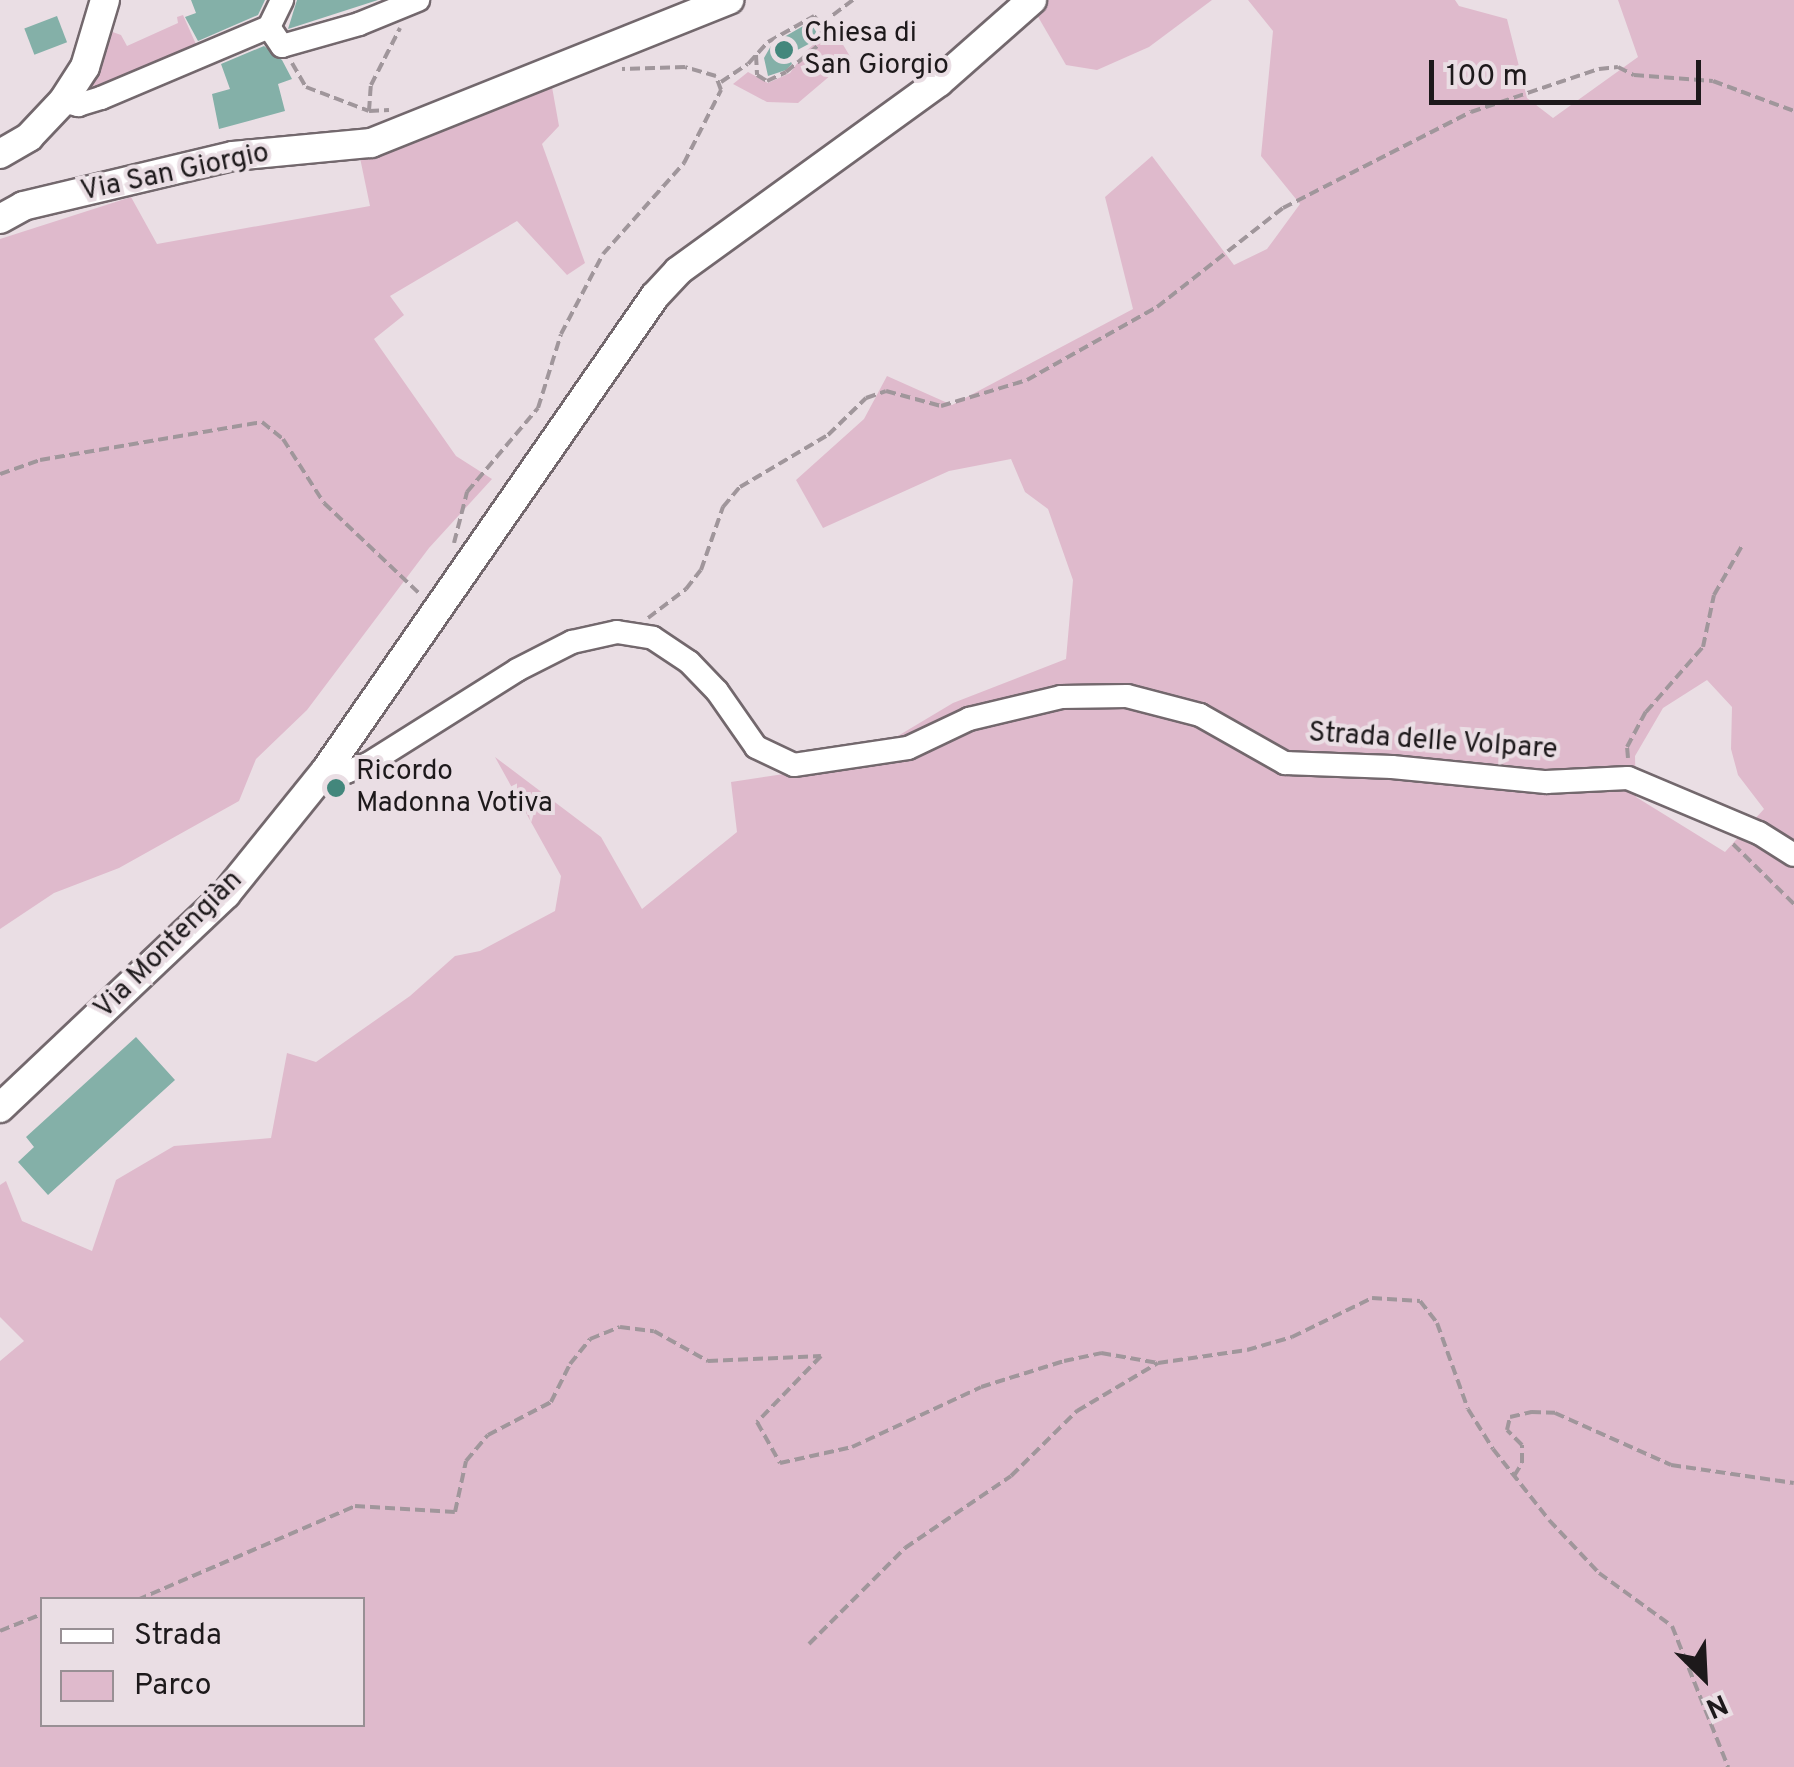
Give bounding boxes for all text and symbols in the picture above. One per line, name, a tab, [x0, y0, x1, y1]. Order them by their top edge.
place label: Chiesa di San Giorgio	[804, 17, 949, 83]
marker: Chiesa di San Giorgio	[773, 39, 795, 61]
scale bar	[1434, 40, 1706, 102]
text: 100 m	[1446, 59, 1528, 96]
street label: Via San Giorgio	[78, 137, 272, 209]
street label: Strada delle Volpare	[1307, 716, 1559, 768]
place label: Ricordo Madonna Votiva	[356, 755, 554, 821]
marker: Ricordo Madonna Votiva	[325, 777, 347, 799]
street label: Via Montengiàn	[88, 864, 250, 1026]
legend	[40, 1597, 365, 1727]
text: Strada	[134, 1618, 222, 1655]
north arrow	[1654, 1627, 1754, 1727]
text: Parco	[134, 1668, 211, 1705]
text: N	[1700, 1684, 1733, 1725]

